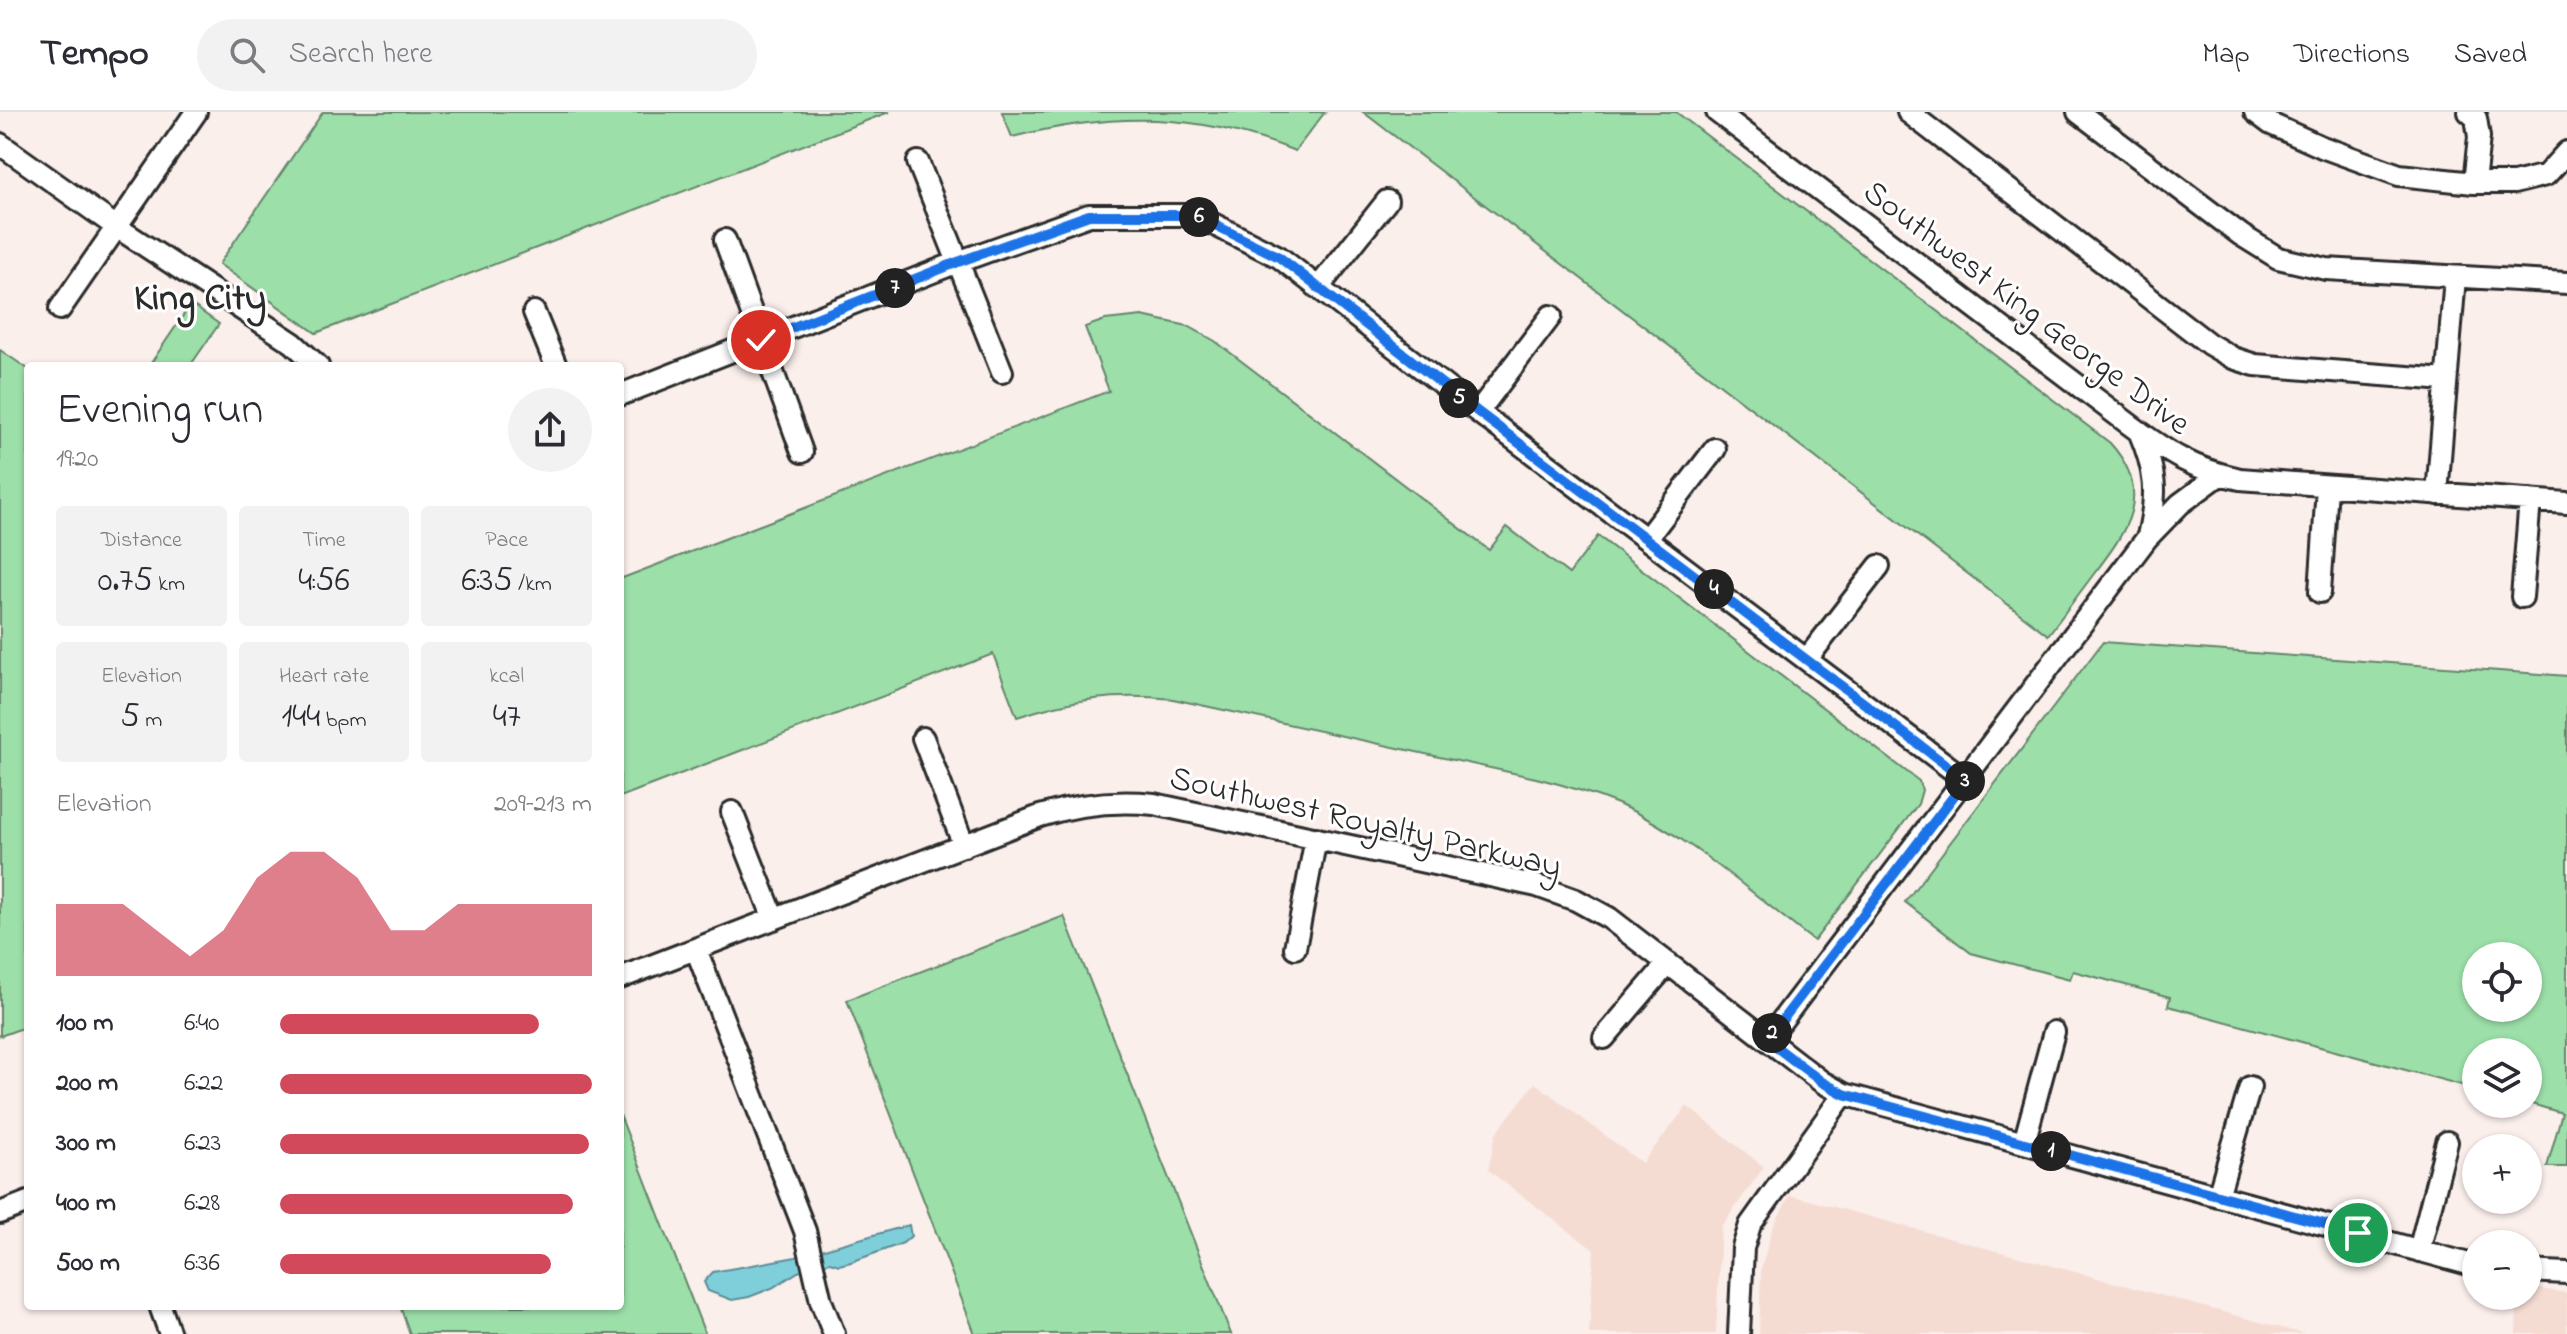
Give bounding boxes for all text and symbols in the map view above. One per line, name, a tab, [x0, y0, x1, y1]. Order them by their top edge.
search box	[197, 19, 757, 91]
text: Tempo	[40, 27, 149, 83]
icon: search	[225, 33, 269, 77]
text: Search here	[289, 33, 432, 77]
text: Map	[2202, 35, 2250, 76]
text: Directions	[2294, 35, 2410, 76]
text: Saved	[2454, 35, 2527, 76]
street label: Southwest King George Drive	[1851, 169, 2201, 450]
pin: 6	[1179, 197, 1219, 237]
text: 6	[1194, 201, 1204, 233]
pin: 7	[875, 268, 915, 308]
district label: King City	[134, 272, 266, 328]
text: 7	[890, 272, 900, 304]
pin	[727, 306, 795, 374]
icon: check	[739, 318, 783, 362]
pin: 5	[1439, 378, 1479, 418]
text: Evening run	[56, 379, 263, 443]
text: 5	[1453, 382, 1465, 414]
button: share	[508, 388, 592, 472]
text: 19:20	[56, 441, 98, 479]
text: Distance	[101, 525, 182, 557]
text: Time	[302, 525, 346, 557]
text: Pace	[485, 525, 528, 557]
text: 0.75	[98, 557, 153, 607]
text: 4:56	[298, 557, 350, 607]
text: 6:35	[461, 557, 513, 607]
text: km	[153, 569, 185, 601]
text: /km	[513, 569, 552, 601]
pin: 4	[1694, 569, 1734, 609]
text: 4	[1709, 573, 1719, 605]
text: Elevation	[101, 661, 182, 693]
text: Heart rate	[279, 661, 369, 693]
text: kcal	[489, 661, 524, 693]
text: 5	[120, 693, 140, 743]
text: 144	[282, 693, 320, 743]
text: 47	[493, 693, 521, 743]
text: m	[140, 705, 162, 737]
text: bpm	[320, 705, 366, 737]
street label: Southwest Royalty Parkway	[1164, 754, 1566, 893]
pin: 3	[1945, 761, 1985, 801]
text: 3	[1960, 765, 1970, 797]
text: Elevation	[56, 786, 152, 824]
text: 209–213 m	[494, 786, 592, 824]
map controls	[2462, 942, 2542, 1310]
button: locate	[2462, 942, 2542, 1022]
text: 100 m	[56, 1005, 113, 1043]
text: 6:40	[184, 1005, 220, 1043]
pin: 2	[1752, 1013, 1792, 1053]
text: 2	[1767, 1017, 1777, 1049]
button: layers	[2462, 1038, 2542, 1118]
text: 200 m	[56, 1065, 118, 1103]
text: 6:22	[184, 1065, 224, 1103]
text: 300 m	[56, 1125, 116, 1163]
text: 6:23	[184, 1125, 221, 1163]
pin: 1	[2031, 1131, 2071, 1171]
button: +	[2462, 1134, 2542, 1214]
text: 1	[2048, 1135, 2055, 1167]
text: 400 m	[56, 1185, 116, 1223]
text: 6:28	[184, 1185, 220, 1223]
pin	[2324, 1199, 2392, 1267]
icon: arrive	[2336, 1211, 2380, 1255]
button: −	[2462, 1230, 2542, 1310]
text: 500 m	[56, 1245, 120, 1283]
text: 6:36	[184, 1245, 220, 1283]

